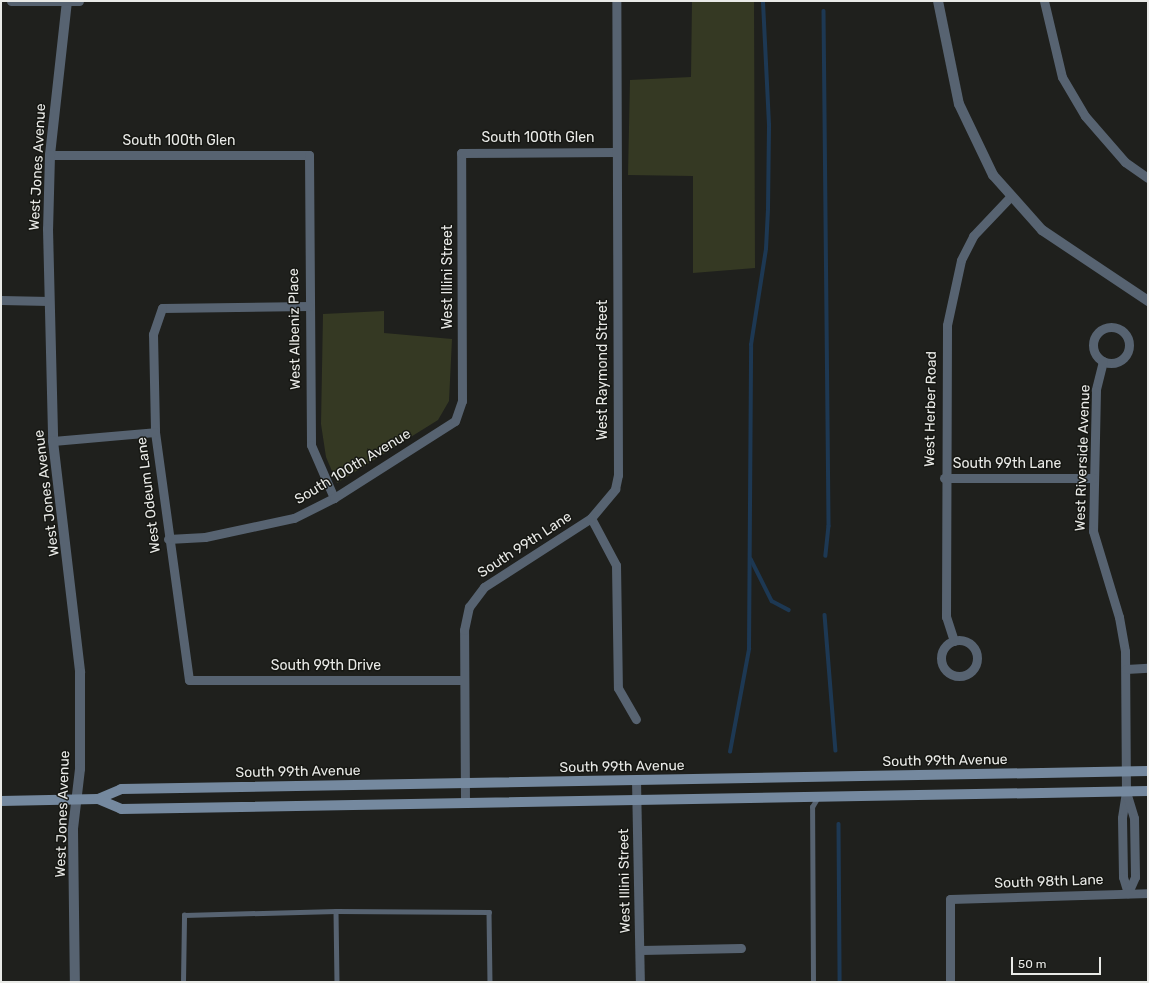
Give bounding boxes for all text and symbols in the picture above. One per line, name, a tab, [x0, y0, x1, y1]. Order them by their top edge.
street label: West Jones Avenue	[26, 103, 50, 231]
street label: South 100th Glen	[481, 130, 595, 146]
street label: South 100th Glen	[122, 133, 236, 149]
street label: West Illini Street	[440, 225, 456, 329]
street label: West Albeniz Place	[286, 268, 304, 390]
street label: West Raymond Street	[595, 300, 611, 440]
street label: West Herber Road	[922, 351, 940, 467]
street label: West Riverside Avenue	[1072, 384, 1094, 532]
street label: South 100th Avenue	[292, 426, 414, 508]
street label: West Jones Avenue	[31, 429, 63, 557]
street label: West Odeum Lane	[134, 436, 164, 554]
street label: South 99th Lane	[953, 456, 1061, 472]
street label: South 99th Lane	[475, 508, 575, 582]
street label: South 99th Drive	[271, 658, 381, 674]
street label: West Jones Avenue	[52, 750, 74, 878]
street label: South 99th Avenue	[882, 752, 1008, 770]
street label: South 99th Avenue	[559, 758, 685, 776]
street label: South 99th Avenue	[235, 763, 361, 781]
street label: West Illini Street	[616, 829, 634, 933]
street label: South 98th Lane	[994, 872, 1104, 892]
scale bar	[1013, 949, 1103, 975]
text: 50 m	[1018, 957, 1046, 971]

